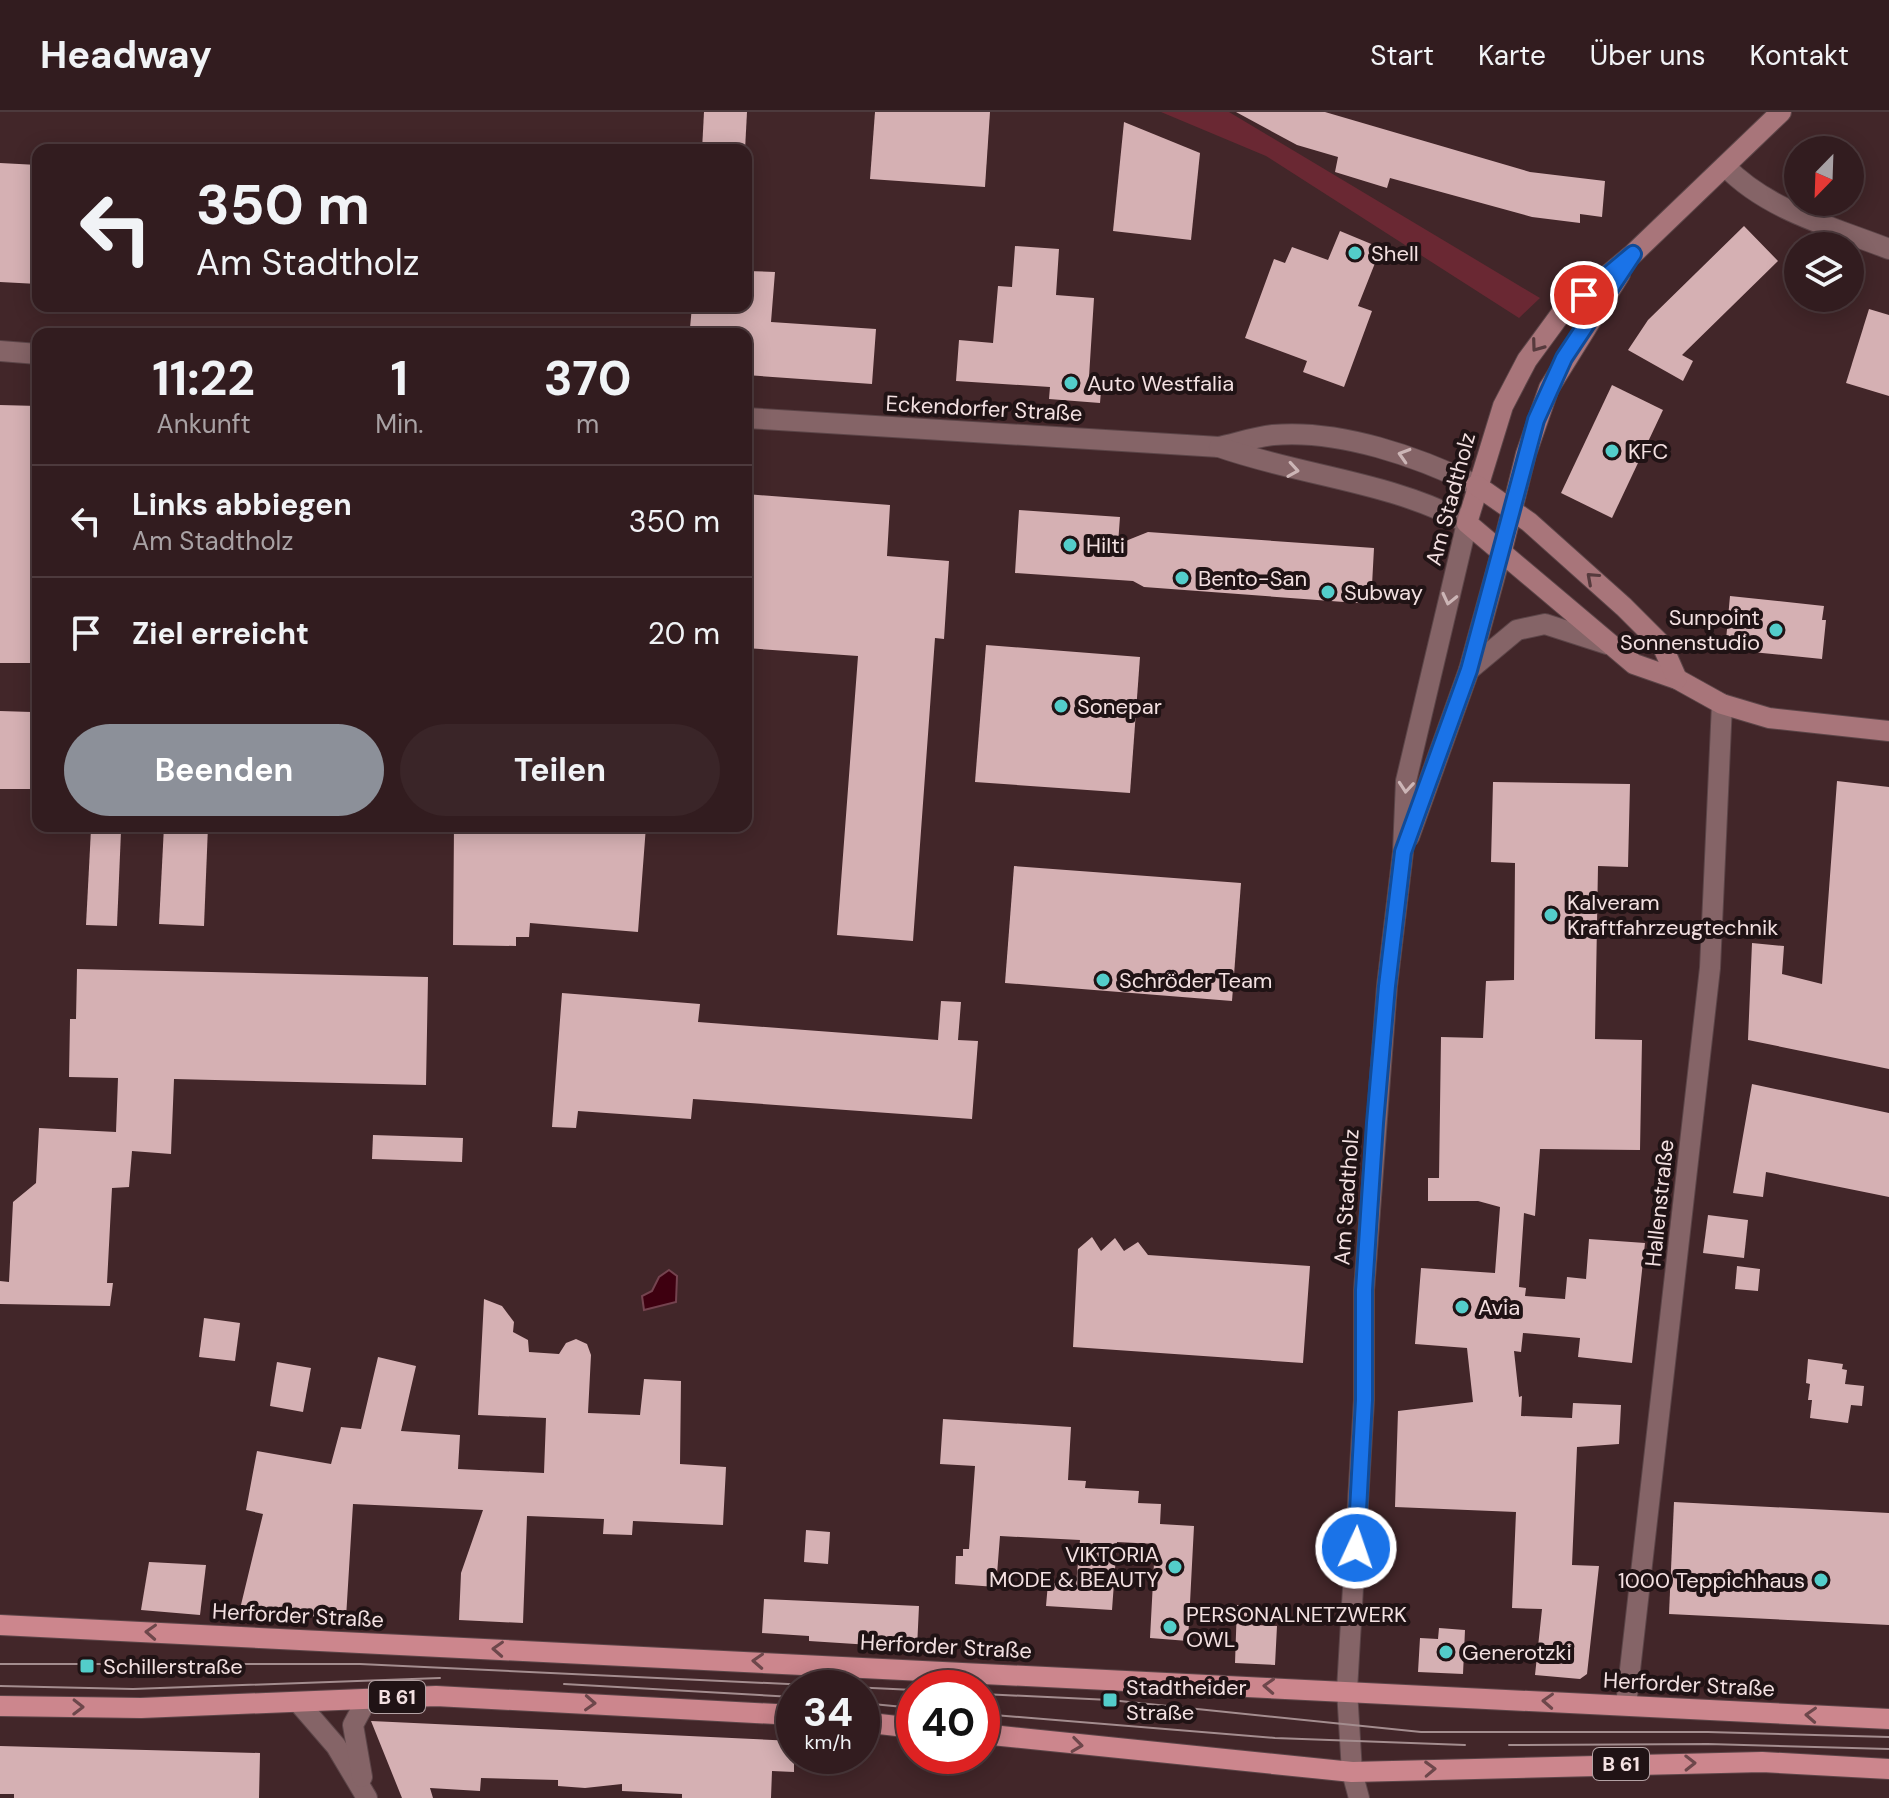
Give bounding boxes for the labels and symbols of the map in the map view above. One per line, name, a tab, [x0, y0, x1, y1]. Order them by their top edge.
north arrow	[1784, 136, 1864, 216]
place label: Shell	[1371, 239, 1419, 268]
marker: Shell	[1346, 244, 1364, 262]
pin	[1550, 261, 1618, 329]
one-way arrow	[1532, 337, 1547, 352]
place label: Auto Westfalia	[1087, 369, 1234, 398]
marker: Auto Westfalia	[1062, 374, 1080, 392]
street label: Eckendorfer Straße	[885, 389, 1083, 428]
street label: Am Stadtholz	[1419, 429, 1482, 569]
place label: KFC	[1628, 437, 1668, 466]
marker: KFC	[1603, 442, 1621, 460]
one-way arrow	[1398, 448, 1412, 464]
one-way arrow	[1286, 460, 1300, 477]
place label: Hilti	[1086, 531, 1125, 560]
marker: Hilti	[1061, 536, 1079, 554]
place label: Bento-San	[1198, 564, 1307, 593]
marker: Bento-San	[1173, 569, 1191, 587]
one-way arrow	[1587, 573, 1601, 587]
place label: Subway	[1344, 578, 1423, 607]
marker: Subway	[1319, 583, 1337, 601]
one-way arrow	[1441, 591, 1458, 605]
place label: Sunpoint Sonnenstudio	[1620, 603, 1760, 657]
marker: Sunpoint Sonnenstudio	[1767, 621, 1785, 639]
place label: Sonepar	[1077, 692, 1162, 721]
marker: Sonepar	[1052, 697, 1070, 715]
one-way arrow	[1398, 781, 1415, 794]
place label: Kalveram Kraftfahrzeugtechnik	[1567, 888, 1778, 942]
marker: Kalveram Kraftfahrzeugtechnik	[1542, 906, 1560, 924]
place label: Schröder Team	[1119, 966, 1272, 995]
marker: Schröder Team	[1094, 971, 1112, 989]
street label: Am Stadtholz	[1327, 1128, 1366, 1266]
street label: Hallenstraße	[1638, 1138, 1681, 1268]
place label: Avia	[1478, 1293, 1520, 1322]
marker: Avia	[1453, 1298, 1471, 1316]
position arrow	[1314, 1506, 1398, 1590]
place label: VIKTORIA MODE & BEAUTY	[989, 1540, 1159, 1594]
marker: VIKTORIA MODE & BEAUTY	[1166, 1558, 1184, 1576]
place label: 1000 Teppichhaus	[1618, 1566, 1805, 1595]
marker: 1000 Teppichhaus	[1812, 1571, 1830, 1589]
street label: Herforder Straße	[211, 1597, 385, 1634]
place label: PERSONALNETZWERK OWL	[1186, 1600, 1407, 1654]
marker: PERSONALNETZWERK OWL	[1161, 1618, 1179, 1636]
one-way arrow	[144, 1624, 157, 1641]
street label: Herforder Straße	[859, 1628, 1033, 1665]
place label: Generotzki	[1462, 1638, 1572, 1667]
one-way arrow	[491, 1640, 504, 1657]
marker: Generotzki	[1437, 1643, 1455, 1661]
place label: Schillerstraße	[103, 1652, 243, 1681]
one-way arrow	[751, 1653, 764, 1670]
marker: Schillerstraße	[78, 1657, 96, 1675]
street label: Herforder Straße	[1602, 1666, 1776, 1703]
speed limit sign: 40	[896, 1670, 1000, 1774]
place label: Stadtheider Straße	[1126, 1673, 1247, 1727]
one-way arrow	[1262, 1678, 1275, 1695]
road number: B 61	[369, 1681, 425, 1713]
marker: Stadtheider Straße	[1101, 1691, 1119, 1709]
one-way arrow	[1541, 1693, 1554, 1710]
one-way arrow	[584, 1695, 597, 1712]
one-way arrow	[72, 1698, 85, 1716]
one-way arrow	[1804, 1707, 1817, 1724]
one-way arrow	[1070, 1736, 1084, 1753]
road number: B 61	[1593, 1748, 1649, 1780]
one-way arrow	[1684, 1754, 1697, 1772]
one-way arrow	[1424, 1760, 1437, 1777]

